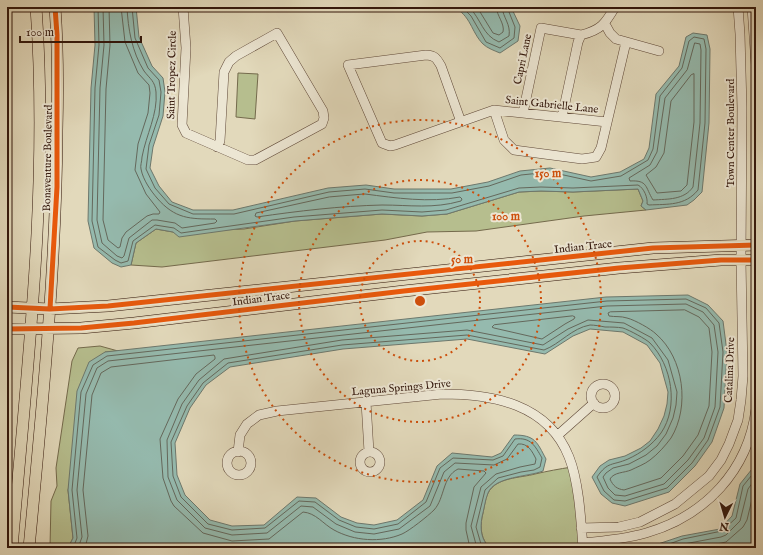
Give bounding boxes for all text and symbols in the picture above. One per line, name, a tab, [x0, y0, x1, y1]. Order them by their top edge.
scale bar	[20, 18, 141, 44]
text: 100 m	[26, 25, 54, 40]
street label: Saint Tropez Circle	[164, 31, 180, 119]
street label: Capri Lane	[511, 33, 535, 86]
street label: Town Center Boulevard	[724, 79, 738, 187]
street label: Saint Gabrielle Lane	[505, 93, 599, 117]
street label: Bonaventure Boulevard	[40, 104, 56, 211]
text: 150 m	[535, 166, 562, 181]
text: 100 m	[492, 209, 521, 224]
street label: Indian Trace	[553, 237, 613, 257]
text: 50 m	[451, 252, 474, 267]
street label: Indian Trace	[231, 289, 291, 309]
centre of rings	[413, 294, 427, 308]
street label: Catalina Drive	[722, 337, 738, 403]
street label: Laguna Springs Drive	[351, 377, 451, 399]
north arrow	[705, 497, 745, 537]
text: N	[718, 519, 731, 533]

